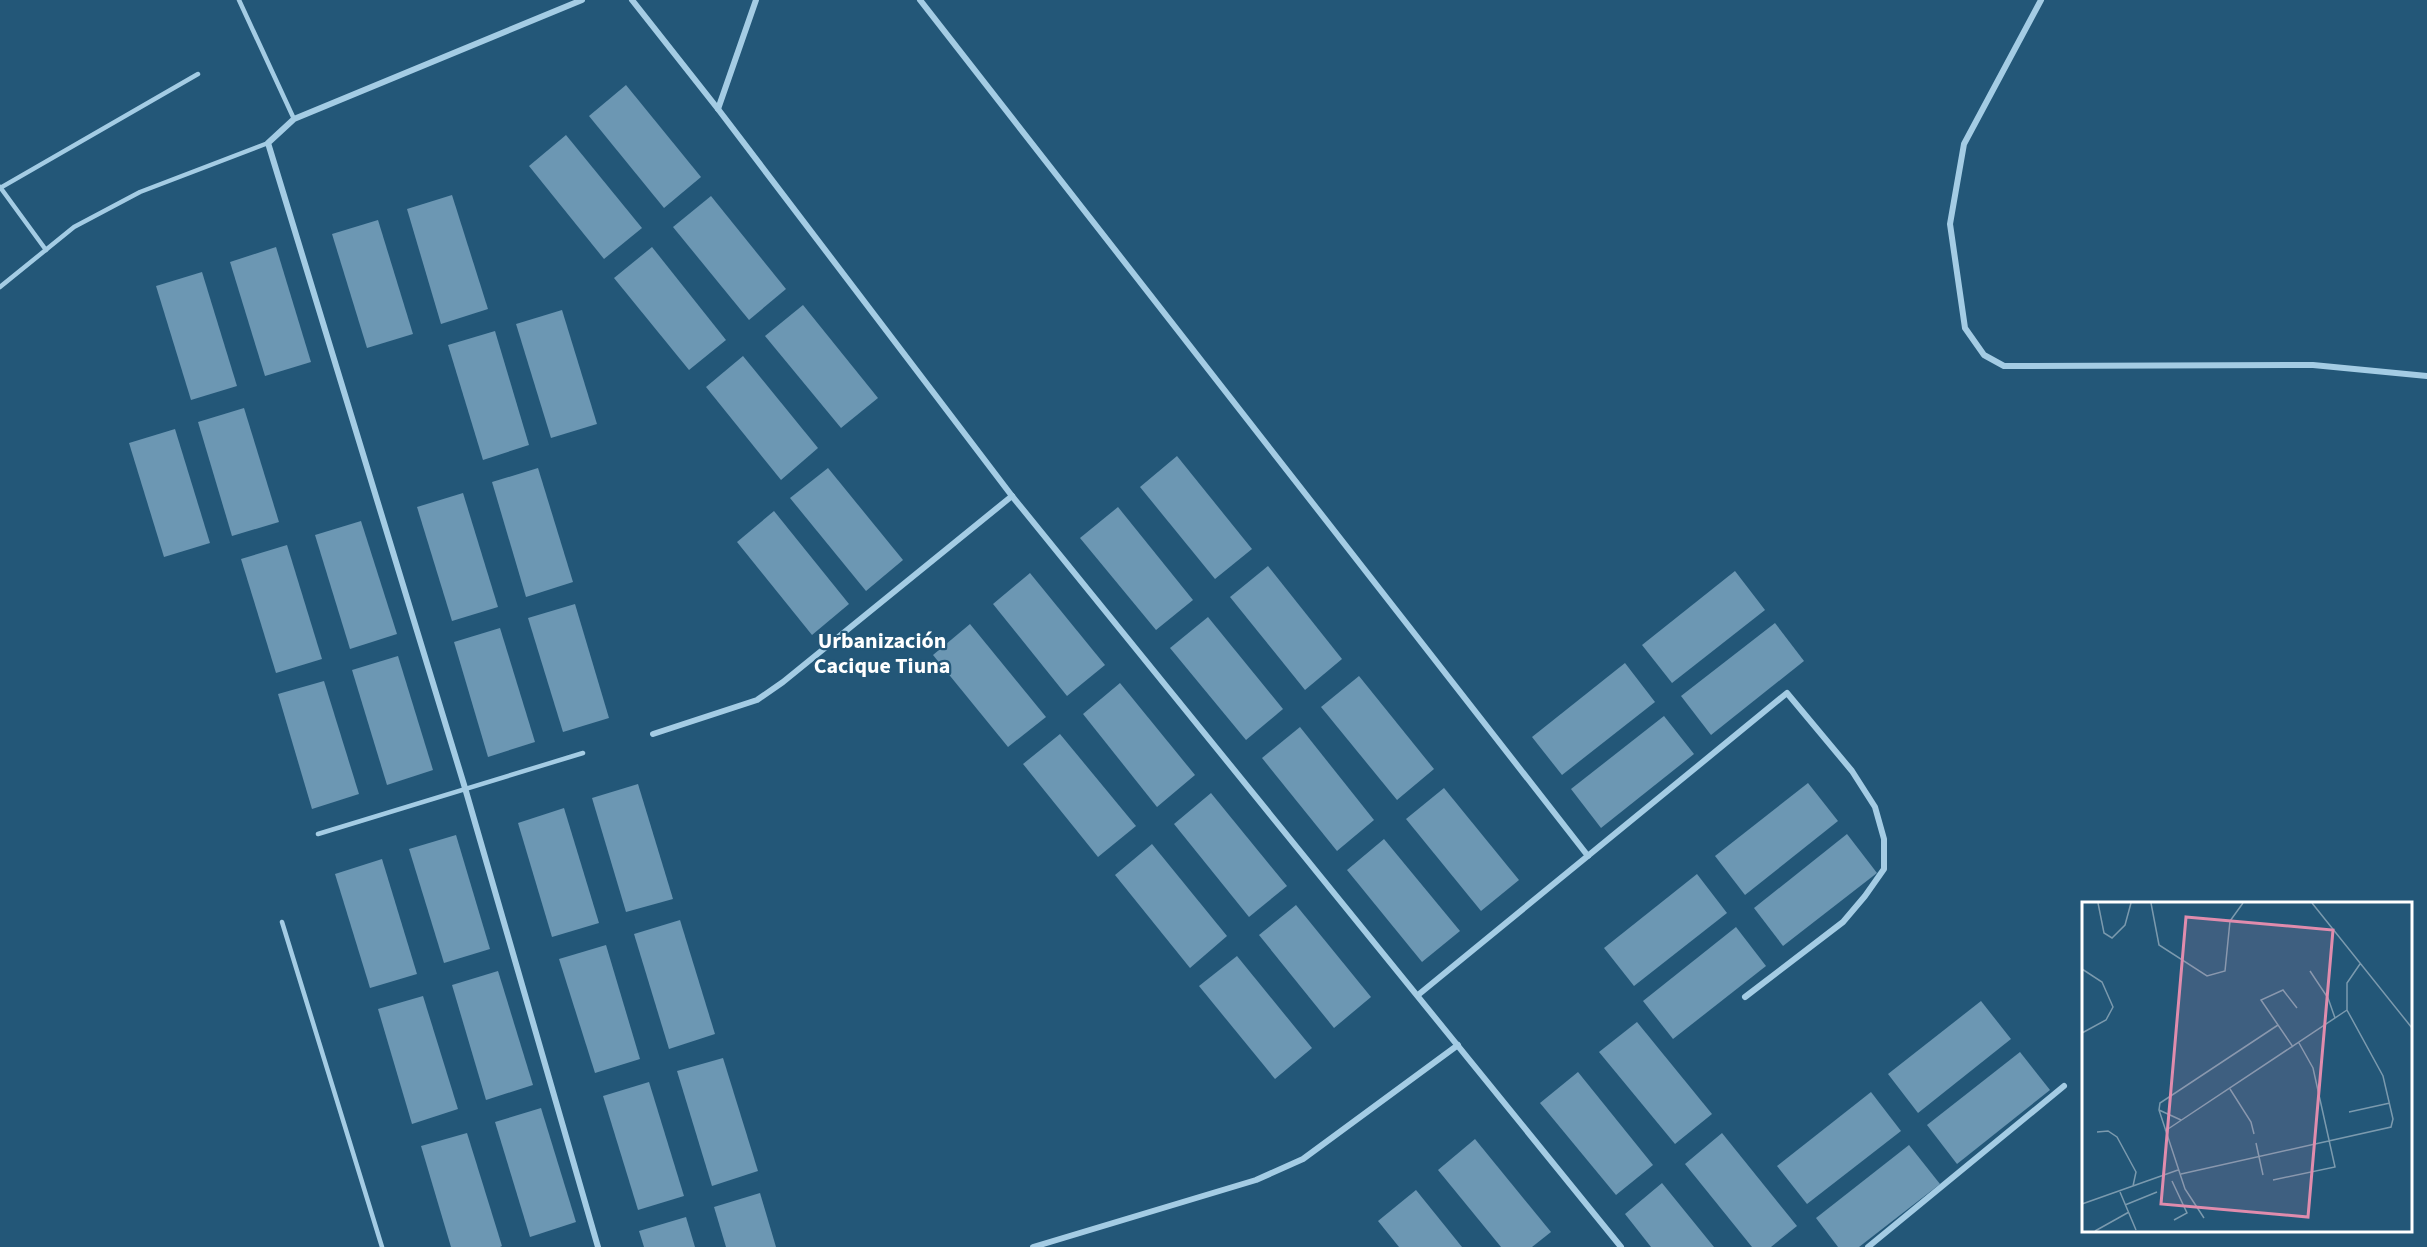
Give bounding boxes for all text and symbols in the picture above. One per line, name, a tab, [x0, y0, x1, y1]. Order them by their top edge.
district label: Urbanización Cacique Tiuna	[814, 625, 950, 682]
inset map	[2082, 902, 2412, 1232]

